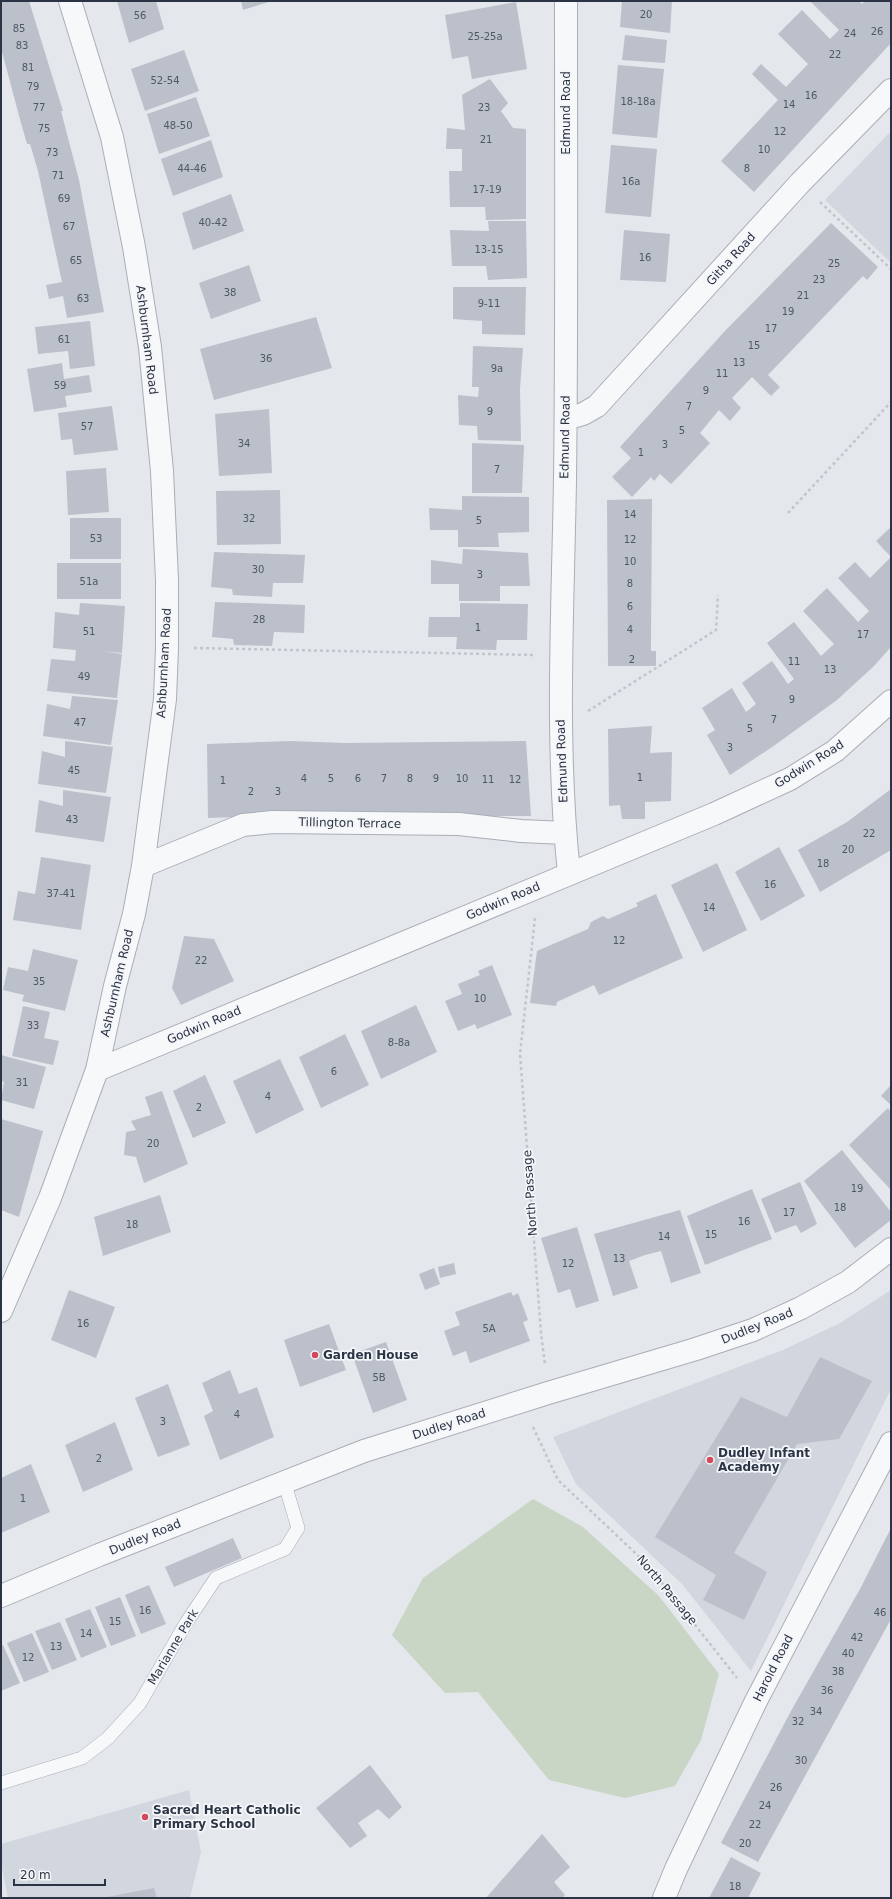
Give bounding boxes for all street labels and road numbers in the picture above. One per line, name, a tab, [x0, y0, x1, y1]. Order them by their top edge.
street label: Edmund Road	[559, 71, 573, 155]
street label: Githa Road	[704, 230, 758, 288]
street label: Ashburnham Road	[133, 284, 161, 396]
street label: Edmund Road	[557, 395, 573, 479]
street label: Ashburnham Road	[154, 608, 174, 718]
street label: Edmund Road	[554, 719, 570, 803]
street label: Godwin Road	[772, 737, 846, 791]
street label: Tillington Terrace	[298, 815, 401, 831]
street label: Godwin Road	[464, 879, 542, 923]
street label: Ashburnham Road	[98, 928, 136, 1038]
street label: Godwin Road	[165, 1003, 243, 1047]
street label: North Passage	[520, 1149, 540, 1237]
street label: Dudley Road	[719, 1305, 795, 1347]
street label: Dudley Road	[411, 1406, 487, 1442]
street label: Dudley Road	[107, 1516, 183, 1558]
street label: North Passage	[634, 1552, 700, 1628]
street label: Marianne Park	[145, 1607, 201, 1687]
street label: Harold Road	[750, 1632, 796, 1704]

